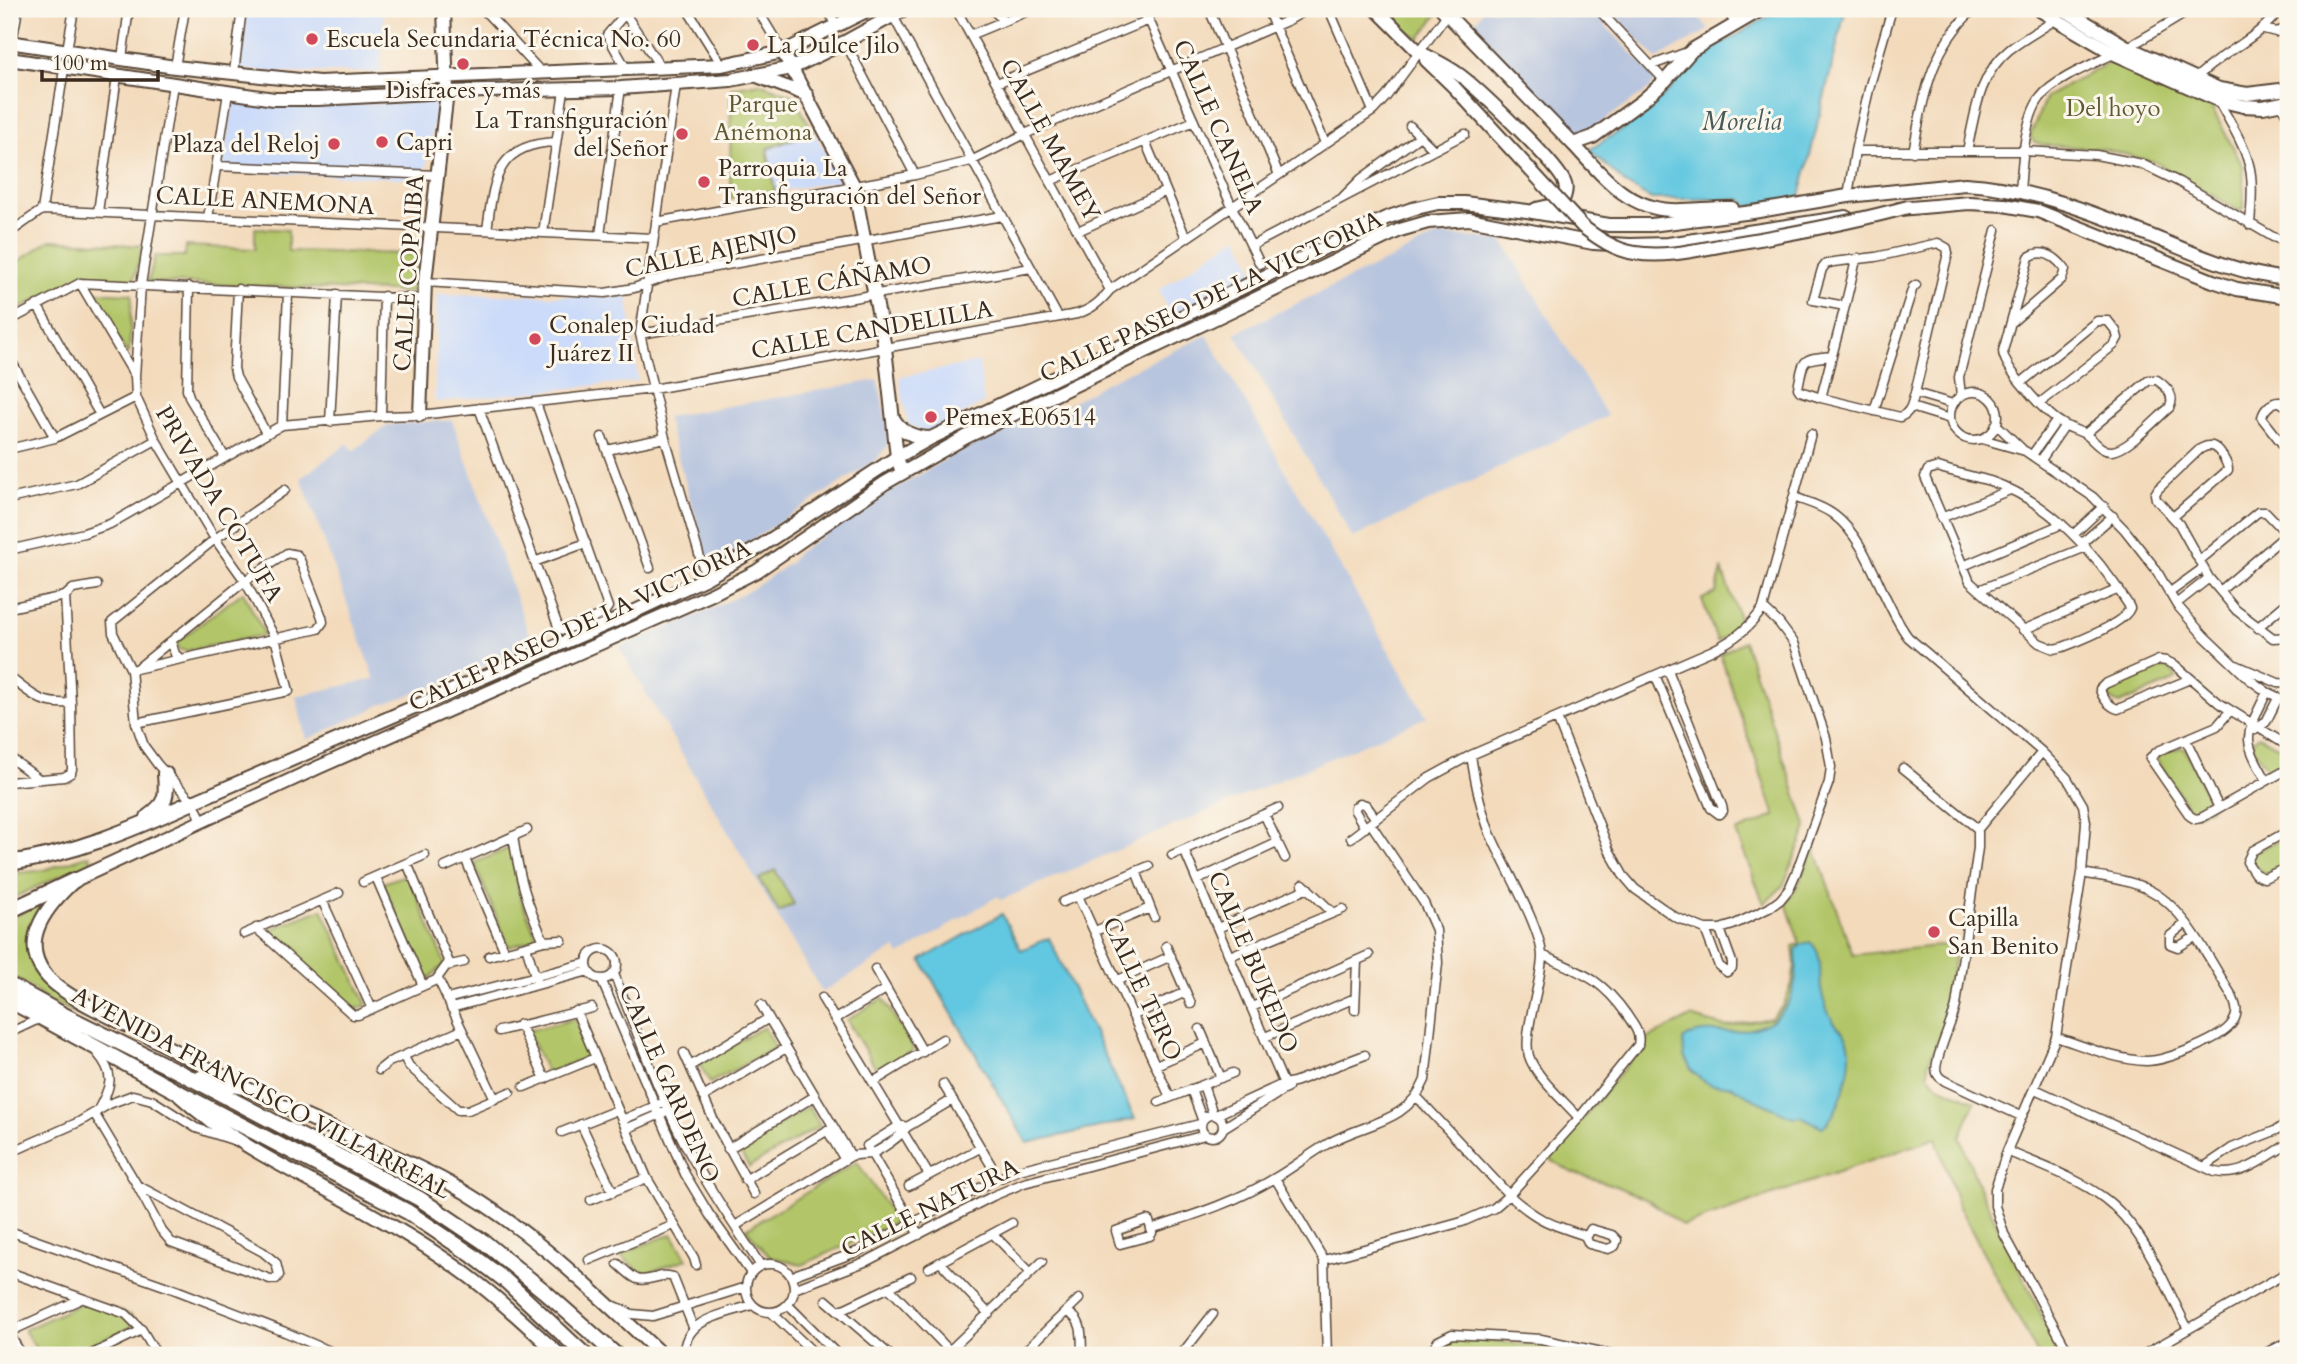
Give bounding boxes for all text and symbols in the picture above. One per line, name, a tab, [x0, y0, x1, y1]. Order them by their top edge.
place label: Escuela Secundaria Técnica No. 60	[326, 23, 681, 56]
place label: La Dulce Jilo	[767, 29, 899, 62]
marker: Escuela Secundaria Técnica No. 60	[304, 31, 320, 47]
street label: CALLE CANELA	[1165, 34, 1272, 220]
marker: La Dulce Jilo	[745, 37, 761, 53]
scale bar	[42, 38, 158, 82]
text: 100 m	[52, 49, 108, 78]
street label: CALLE MAMEY	[992, 53, 1108, 227]
marker: Disfraces y más	[455, 56, 471, 72]
place label: Disfraces y más	[386, 74, 540, 107]
park label: Parque Anémona	[714, 88, 813, 149]
park label: Del hoyo	[2066, 92, 2160, 125]
place label: La Transfiguración del Señor	[475, 104, 668, 165]
water label: Morelia	[1702, 104, 1782, 139]
place label: Capri	[396, 126, 453, 159]
marker: La Transfiguración del Señor	[674, 126, 690, 142]
place label: Plaza del Reloj	[172, 128, 320, 161]
marker: Capri	[374, 134, 390, 150]
marker: Plaza del Reloj	[326, 136, 342, 152]
place label: Parroquia La Transfiguración del Señor	[718, 152, 981, 213]
street label: CALLE COPAIBA	[386, 172, 432, 373]
marker: Parroquia La Transfiguración del Señor	[696, 174, 712, 190]
street label: CALLE ANEMONA	[155, 179, 376, 223]
street label: CALLE PASEO DE LA VICTORIA	[1034, 203, 1388, 391]
street label: CALLE AJENJO	[622, 218, 800, 286]
street label: CALLE CÁÑAMO	[730, 248, 934, 316]
street label: CALLE CANDELILLA	[749, 292, 996, 368]
place label: Conalep Ciudad Juárez II	[546, 309, 715, 370]
marker: Conalep Ciudad Juárez II	[527, 331, 543, 347]
street label: PRIVADA COTUFA	[147, 400, 291, 609]
place label: Pemex E06514	[945, 401, 1096, 434]
marker: Pemex E06514	[923, 409, 939, 425]
street label: CALLE PASEO DE LA VICTORIA	[403, 532, 757, 720]
street label: CALLE BUKEDO	[1200, 866, 1306, 1058]
place label: Capilla San Benito	[1948, 902, 2059, 963]
street label: CALLE TERO	[1094, 912, 1190, 1066]
marker: Capilla San Benito	[1926, 924, 1942, 940]
street label: AVENIDA FRANCISCO VILLARREAL	[66, 979, 457, 1208]
street label: CALLE GARDENO	[610, 980, 728, 1188]
street label: CALLE NATURA	[836, 1150, 1025, 1265]

